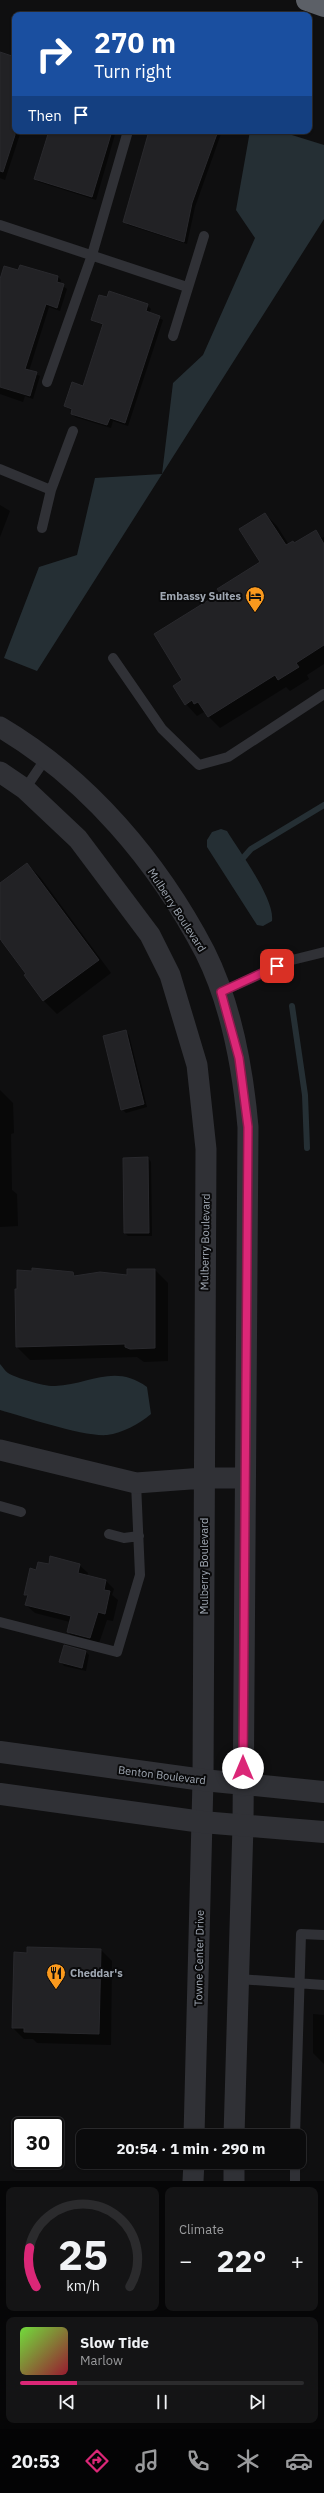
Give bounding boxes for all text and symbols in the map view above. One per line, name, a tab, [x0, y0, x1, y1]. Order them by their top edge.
text: 270 m	[94, 24, 176, 61]
icon: right	[28, 28, 80, 80]
text: Turn right	[94, 60, 172, 83]
icon: arrive	[70, 104, 92, 126]
text: Then	[28, 106, 62, 125]
hotel icon: Embassy Suites	[244, 585, 266, 613]
place label: Embassy Suites	[160, 589, 241, 603]
street label: Mulberry Boulevard	[145, 866, 209, 954]
pin	[260, 949, 294, 983]
icon: arrive	[266, 955, 288, 977]
street label: Mulberry Boulevard	[197, 1193, 213, 1291]
street label: Mulberry Boulevard	[197, 1518, 211, 1614]
position arrow	[222, 1747, 264, 1789]
street label: Benton Boulevard	[117, 1763, 207, 1787]
street label: Towne Center Drive	[191, 1910, 207, 2006]
restaurant icon: Cheddar's	[45, 1962, 67, 1990]
place label: Cheddar's	[70, 1966, 123, 1980]
speed limit sign: 30	[12, 2117, 64, 2169]
text: 20:54 · 1 min · 290 m	[117, 2139, 265, 2158]
text: Climate	[179, 2221, 224, 2238]
text: 25	[58, 2227, 107, 2281]
text: 22°	[216, 2241, 267, 2280]
text: −	[179, 2246, 192, 2275]
text: +	[291, 2246, 304, 2275]
text: km/h	[66, 2276, 99, 2295]
text: Slow Tide	[80, 2333, 149, 2352]
text: Marlow	[80, 2352, 123, 2369]
icon: previous	[56, 2391, 78, 2413]
icon: pause	[151, 2391, 173, 2413]
icon: next	[246, 2391, 268, 2413]
icon: directions	[83, 2447, 111, 2475]
icon: music	[133, 2447, 161, 2475]
icon: phone	[184, 2447, 212, 2475]
icon: climate	[234, 2447, 262, 2475]
icon: car	[285, 2447, 313, 2475]
text: 20:53	[11, 2450, 60, 2473]

